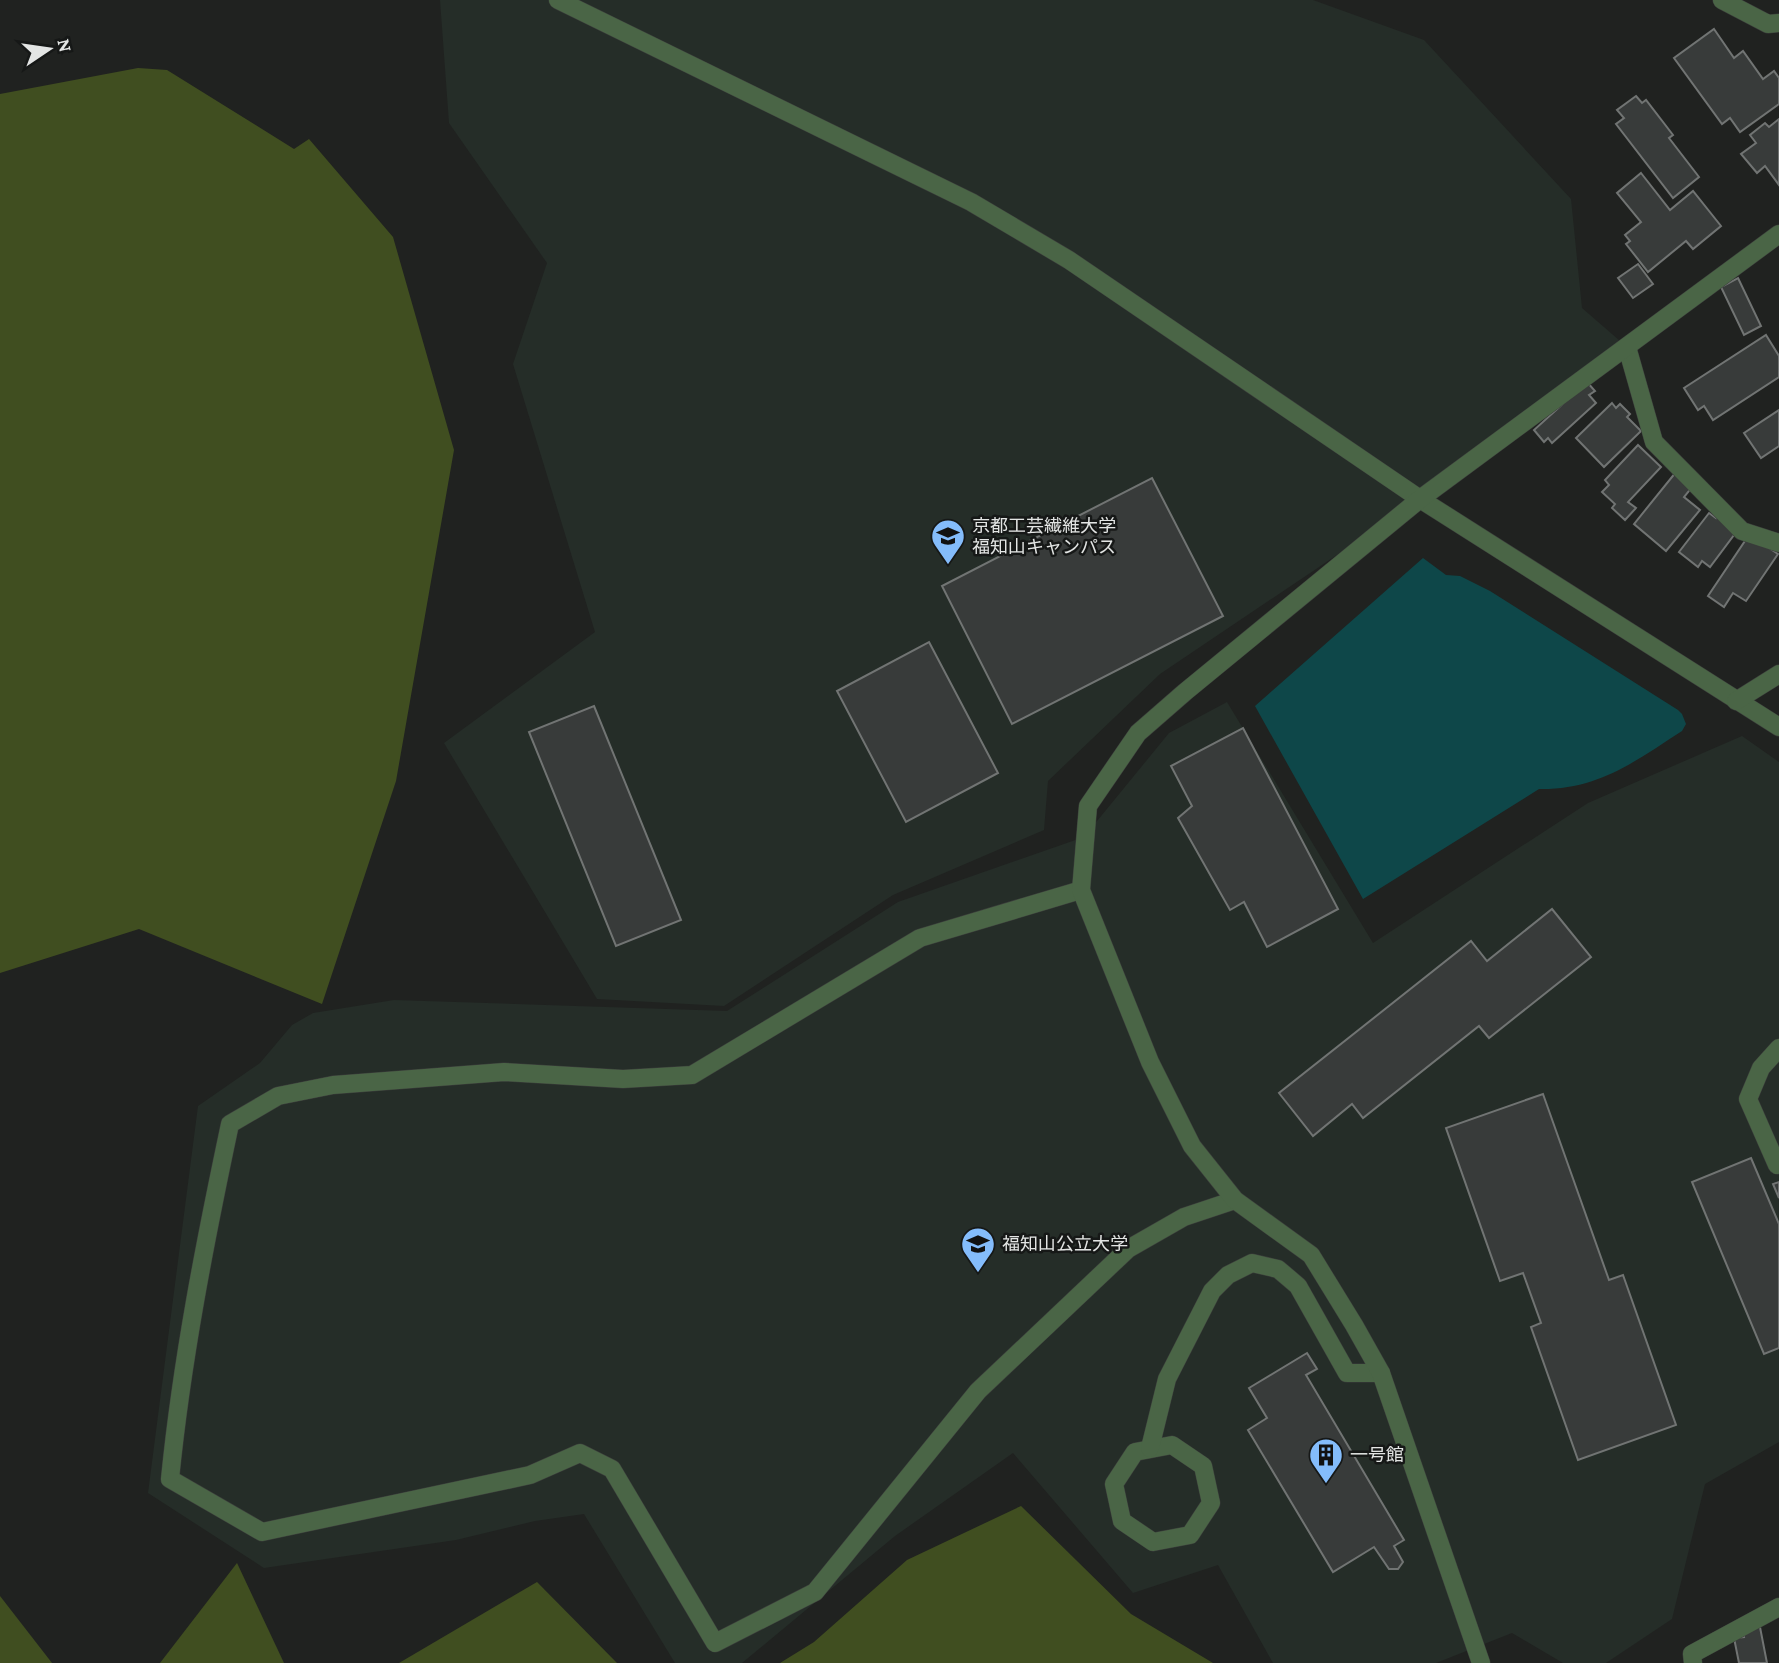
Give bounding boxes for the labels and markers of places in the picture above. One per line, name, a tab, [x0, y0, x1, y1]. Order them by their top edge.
place label: 京都工芸繊維大学 福知山キャンパス	[972, 516, 1116, 557]
school or university icon: 京都工芸繊維大学 福知山キャンパス	[929, 517, 967, 566]
school or university icon: 福知山公立大学	[959, 1225, 997, 1274]
place label: 福知山公立大学	[1002, 1234, 1128, 1254]
building icon: 一号館	[1307, 1436, 1345, 1485]
place label: 一号館	[1350, 1445, 1404, 1465]

